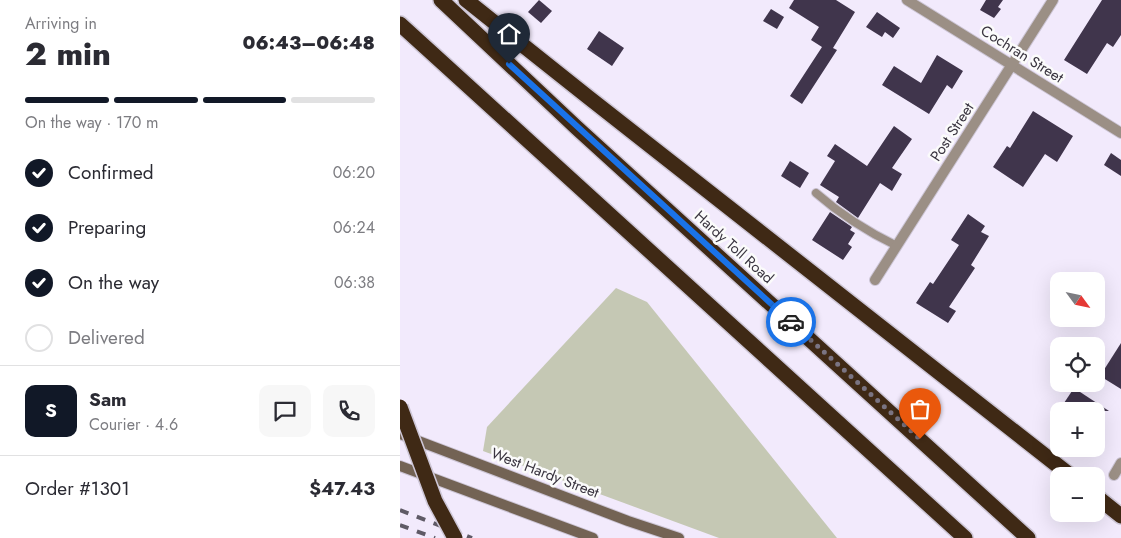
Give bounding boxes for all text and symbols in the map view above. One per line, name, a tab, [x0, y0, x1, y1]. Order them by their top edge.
text: Arriving in	[25, 12, 97, 35]
pin	[488, 13, 530, 64]
icon: home	[495, 20, 523, 48]
street label: Cochran Street	[976, 20, 1068, 88]
text: 06:43–06:48	[243, 29, 375, 56]
text: 2 min	[25, 31, 111, 77]
street label: Post Street	[925, 98, 979, 166]
text: On the way · 170 m	[25, 111, 159, 134]
icon: check	[25, 159, 53, 187]
text: Confirmed	[68, 159, 154, 186]
text: 06:20	[333, 161, 375, 184]
street label: Hardy Toll Road	[689, 205, 779, 289]
icon: check	[25, 214, 53, 242]
text: Preparing	[68, 214, 146, 241]
text: 06:24	[333, 216, 375, 239]
icon: check	[25, 269, 53, 297]
text: On the way	[68, 269, 159, 296]
text: 06:38	[334, 271, 375, 294]
north arrow	[1050, 272, 1105, 328]
map controls	[1050, 272, 1105, 522]
courier	[766, 297, 816, 347]
icon: car	[777, 308, 805, 336]
text: Delivered	[68, 324, 145, 351]
button: locate	[1050, 337, 1105, 392]
button: chat	[259, 385, 311, 437]
button: phone	[323, 385, 375, 437]
text: Sam	[89, 386, 127, 413]
pin	[899, 388, 941, 439]
icon: bag	[906, 395, 934, 423]
text: S	[45, 397, 57, 424]
button: +	[1050, 402, 1105, 457]
text: Courier · 4.6	[89, 413, 178, 436]
street label: West Hardy Street	[488, 442, 603, 504]
button: −	[1050, 467, 1105, 522]
text: Order #1301	[25, 475, 130, 502]
text: $47.43	[309, 475, 375, 502]

